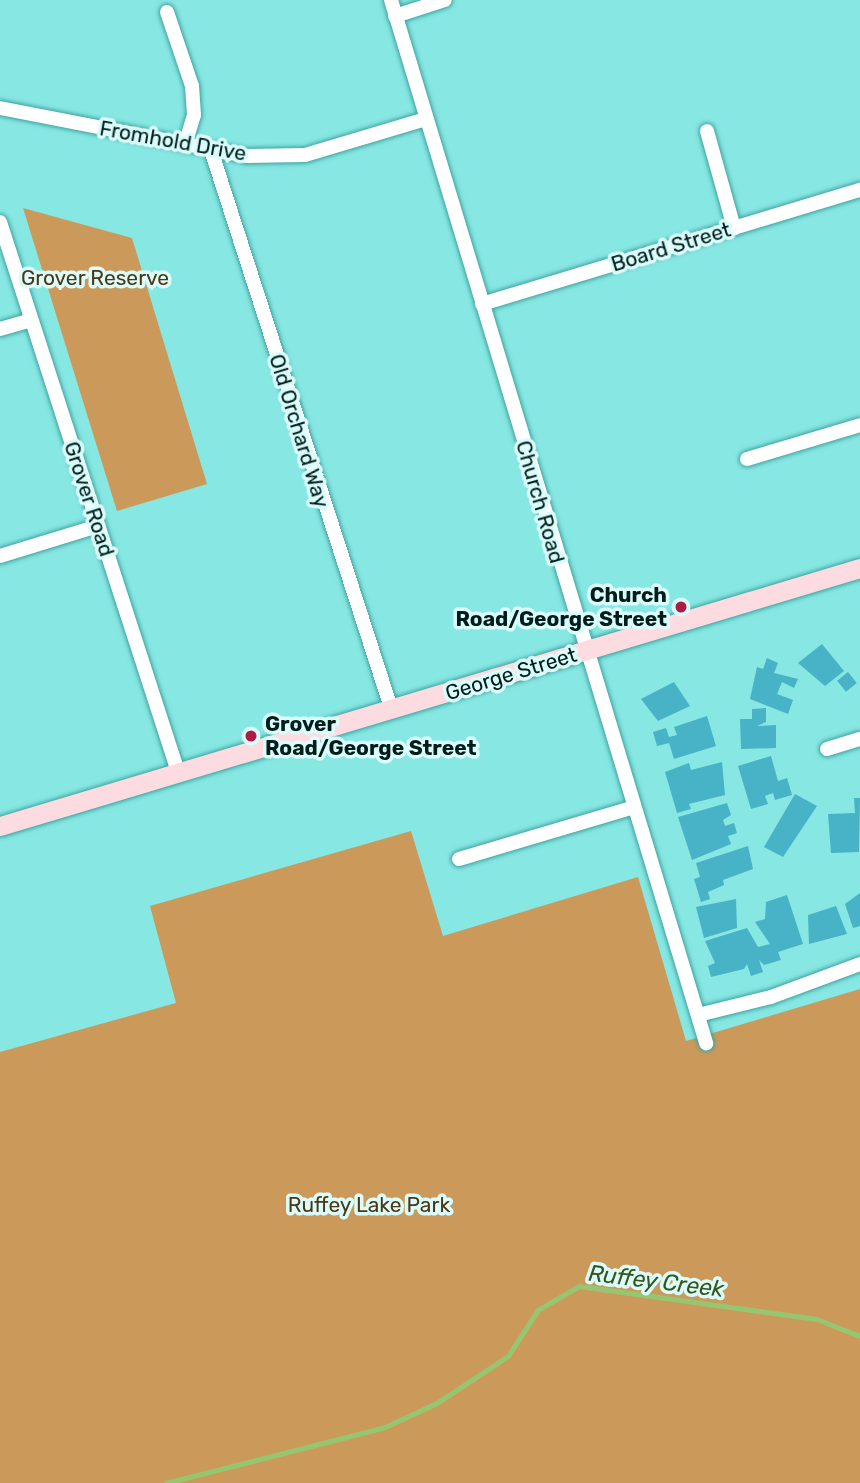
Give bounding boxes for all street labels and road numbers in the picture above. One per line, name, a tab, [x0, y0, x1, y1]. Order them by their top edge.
street label: Fromhold Drive	[98, 116, 248, 166]
street label: Board Street	[608, 217, 734, 277]
street label: Old Orchard Way	[264, 351, 334, 511]
street label: Grover Road	[59, 438, 119, 560]
street label: Church Road	[510, 438, 570, 566]
street label: George Street	[442, 642, 580, 706]

